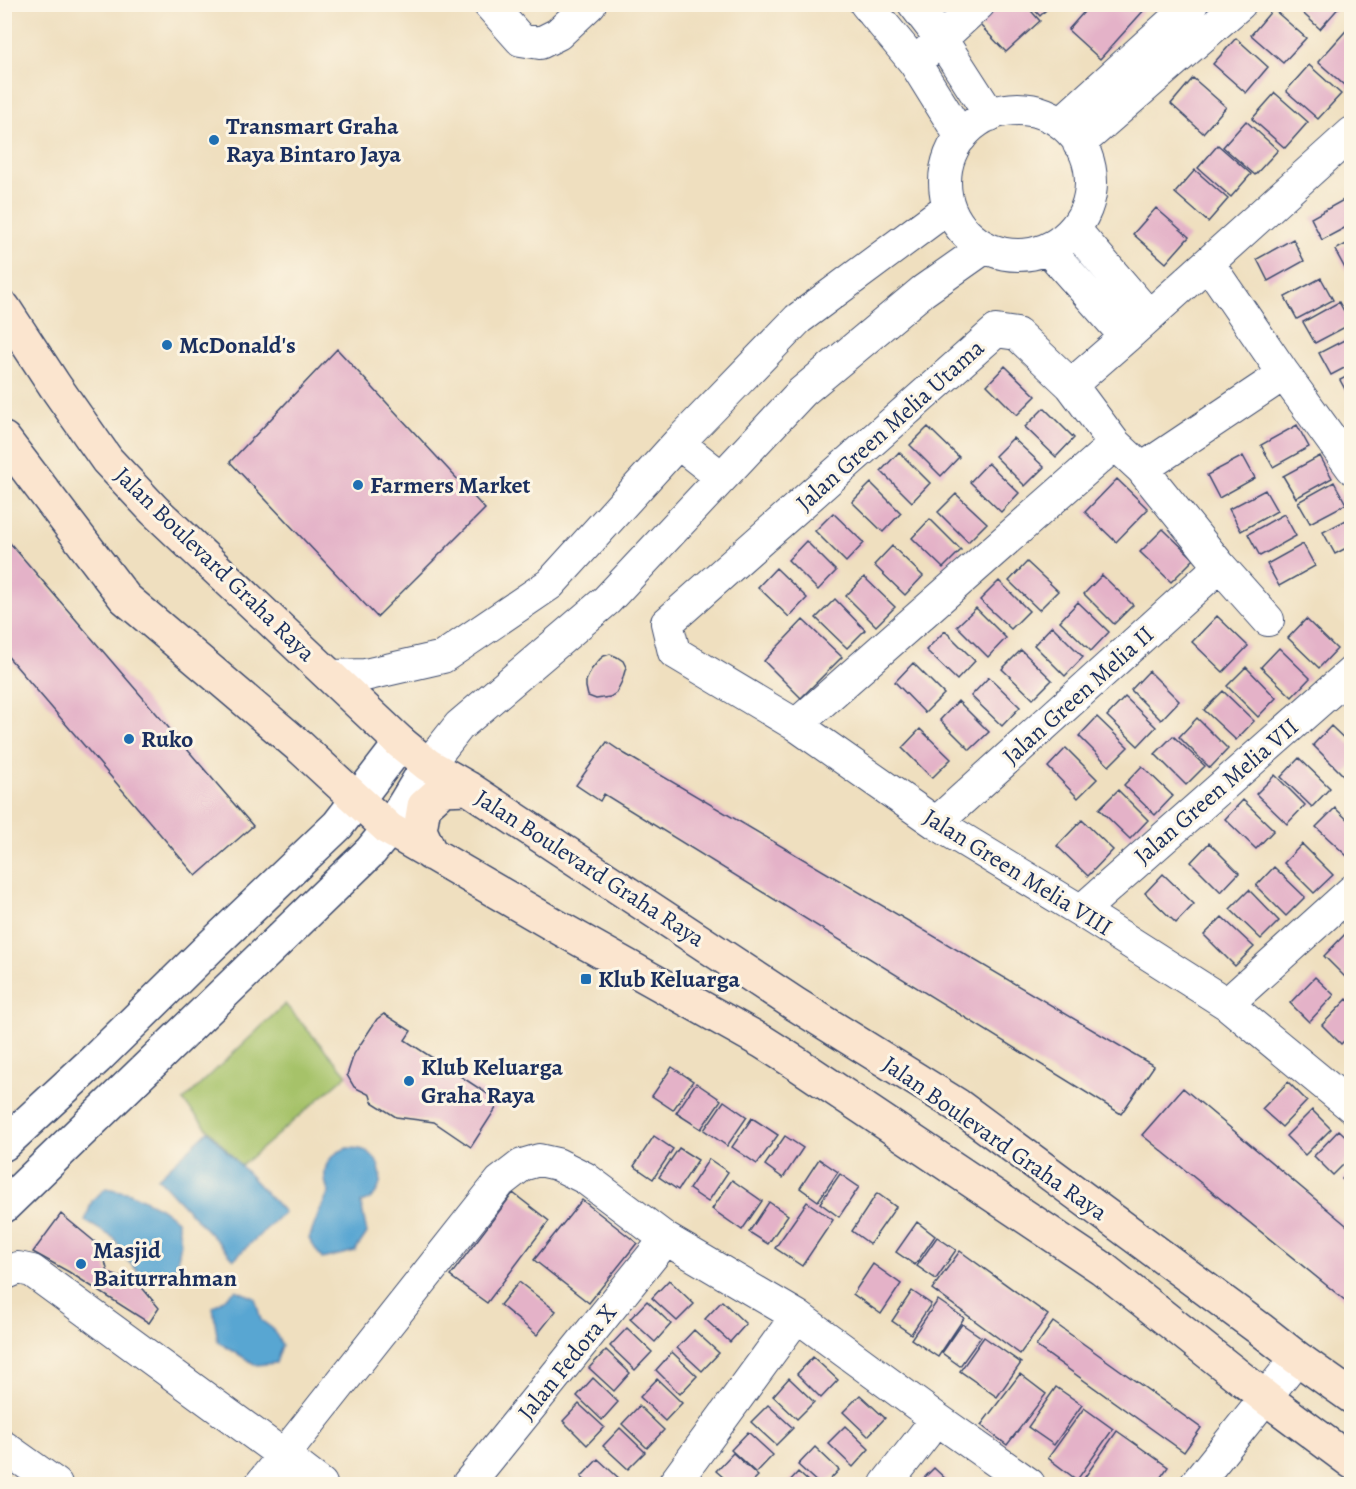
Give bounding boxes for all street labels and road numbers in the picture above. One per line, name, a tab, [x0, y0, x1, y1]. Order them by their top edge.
street label: Jalan Green Melia Utama	[789, 331, 992, 518]
street label: Jalan Boulevard Graha Raya	[108, 459, 323, 669]
street label: Jalan Green Melia II	[995, 618, 1161, 772]
street label: Jalan Green Melia VII	[1127, 711, 1305, 871]
street label: Jalan Boulevard Graha Raya	[469, 782, 712, 955]
street label: Jalan Green Melia VIII	[918, 801, 1118, 943]
street label: Jalan Boulevard Graha Raya	[876, 1048, 1115, 1228]
street label: Jalan Fedora X	[510, 1297, 624, 1427]

